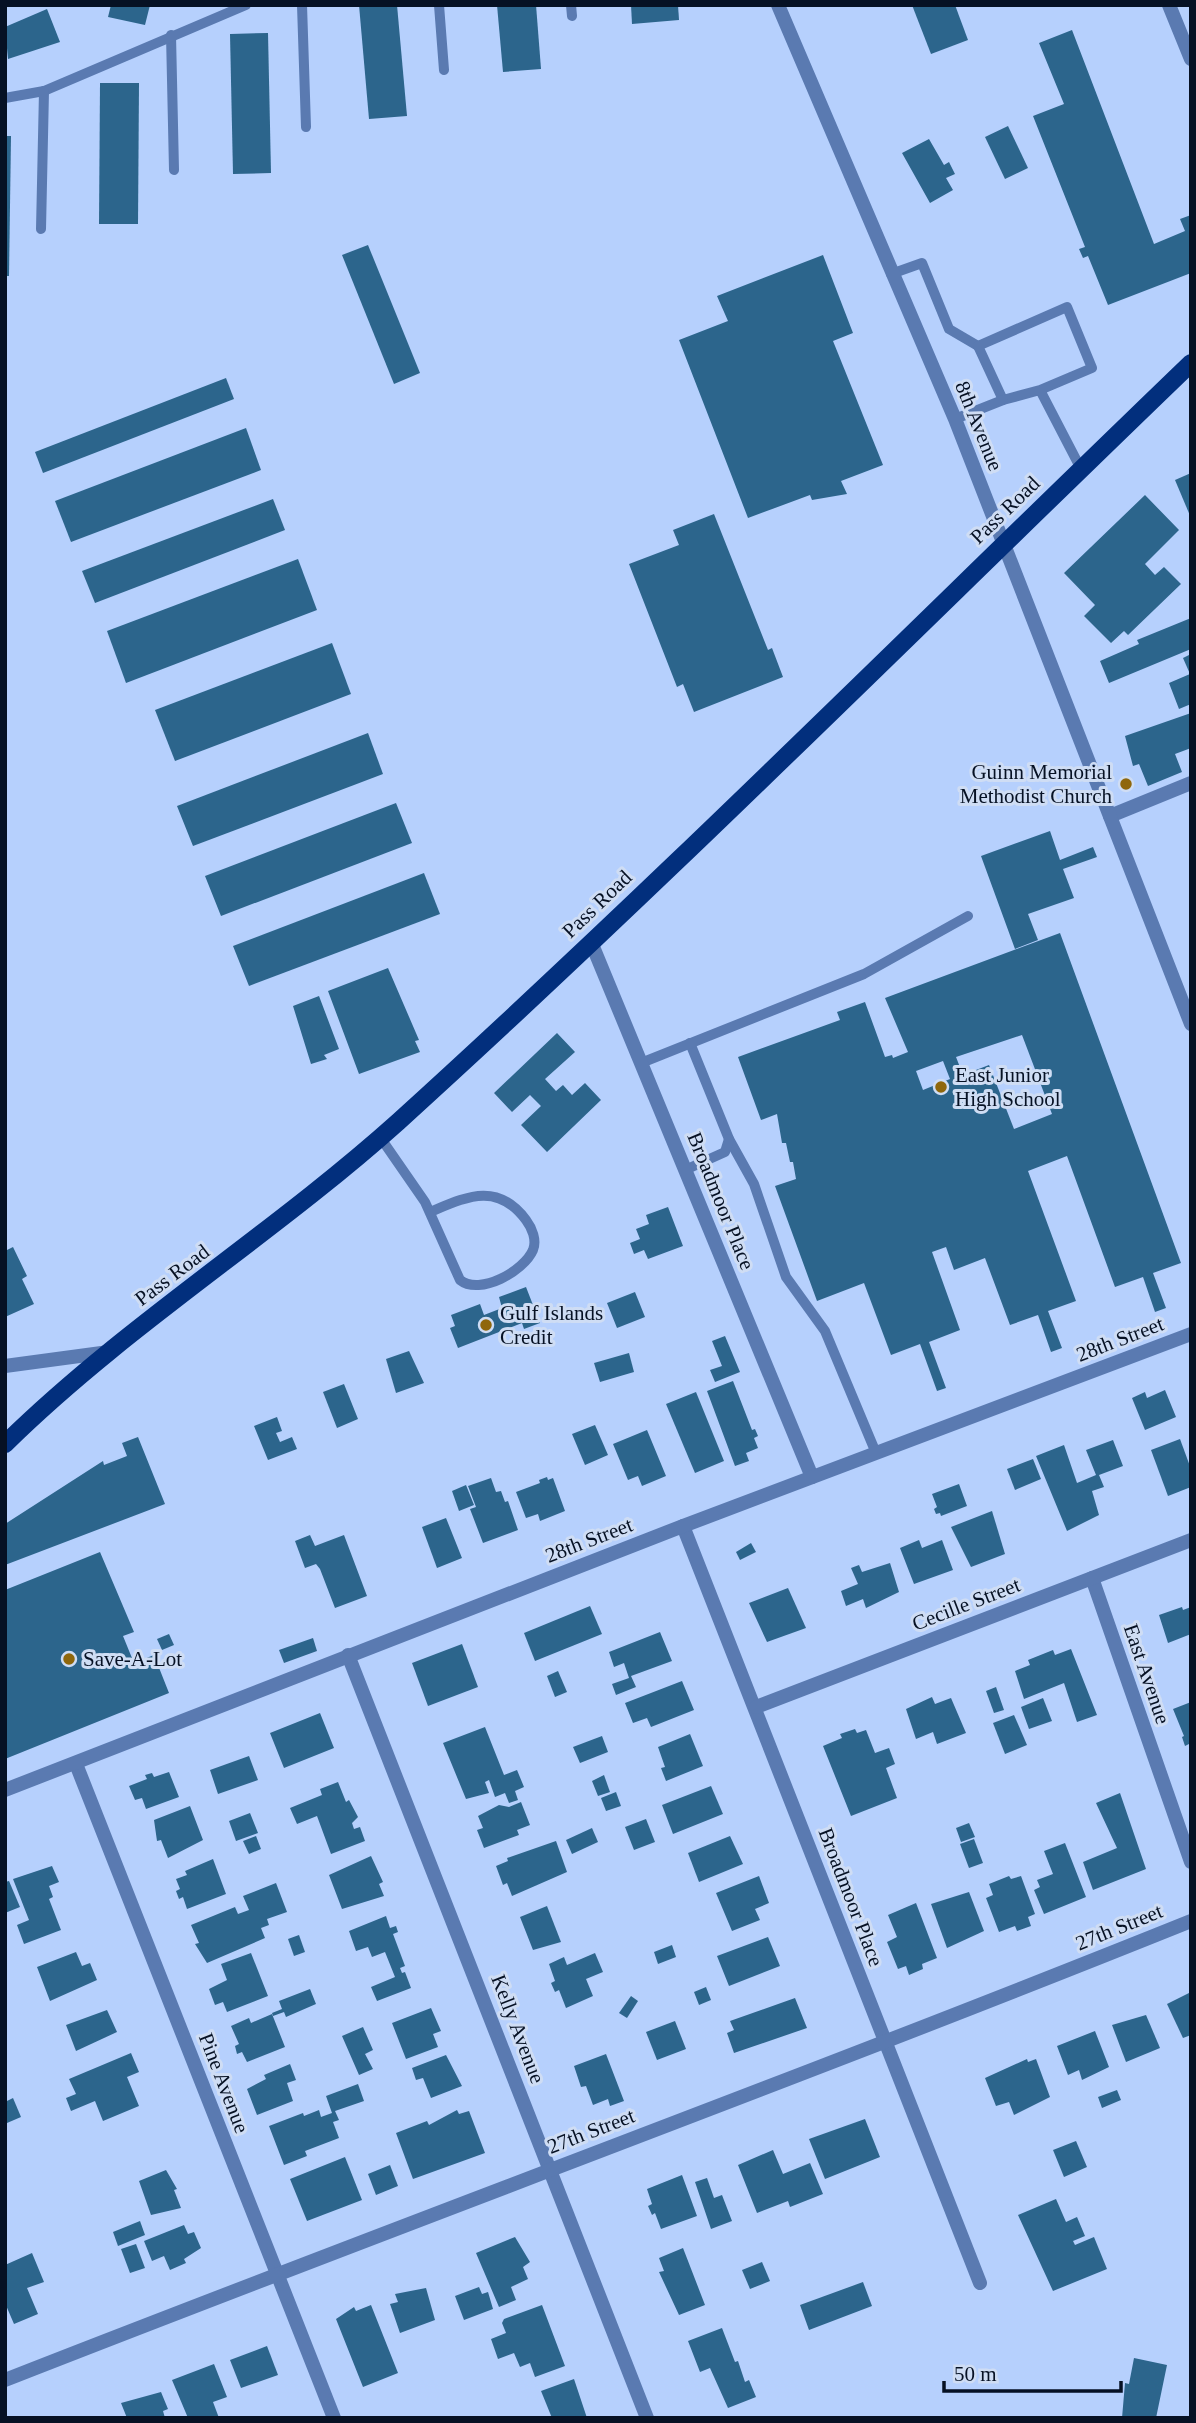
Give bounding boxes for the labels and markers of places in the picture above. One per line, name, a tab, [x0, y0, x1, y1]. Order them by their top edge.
place label: Guinn Memorial Methodist Church	[960, 760, 1112, 808]
marker: Guinn Memorial Methodist Church	[1118, 776, 1134, 792]
place label: East Junior High School	[955, 1063, 1061, 1111]
marker: East Junior High School	[933, 1079, 949, 1095]
place label: Gulf Islands Credit	[500, 1301, 603, 1349]
marker: Gulf Islands Credit	[478, 1317, 494, 1333]
place label: Save-A-Lot	[83, 1647, 182, 1671]
marker: Save-A-Lot	[61, 1651, 77, 1667]

